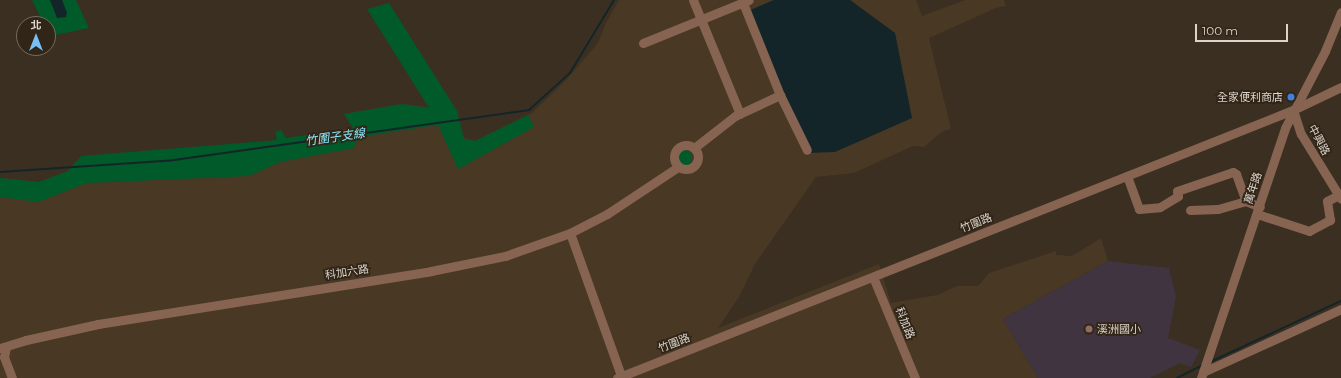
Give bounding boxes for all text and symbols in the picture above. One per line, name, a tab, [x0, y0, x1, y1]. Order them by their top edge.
north arrow	[16, 16, 56, 56]
scale bar	[1197, 16, 1290, 42]
text: 北	[31, 18, 42, 32]
text: 100 m	[1202, 23, 1238, 38]
place label: 全家便利商店	[1217, 90, 1283, 104]
marker: 全家便利商店	[1286, 92, 1296, 102]
street label: 中興路	[1305, 122, 1333, 158]
water label: 竹圍子支線	[304, 126, 366, 148]
street label: 萬年路	[1242, 170, 1264, 206]
street label: 竹圍路	[958, 211, 994, 235]
street label: 科加六路	[324, 262, 370, 282]
street label: 科加路	[893, 305, 917, 341]
place label: 溪洲國小	[1097, 322, 1141, 336]
marker: 溪洲國小	[1084, 324, 1094, 334]
street label: 竹圍路	[656, 331, 692, 355]

